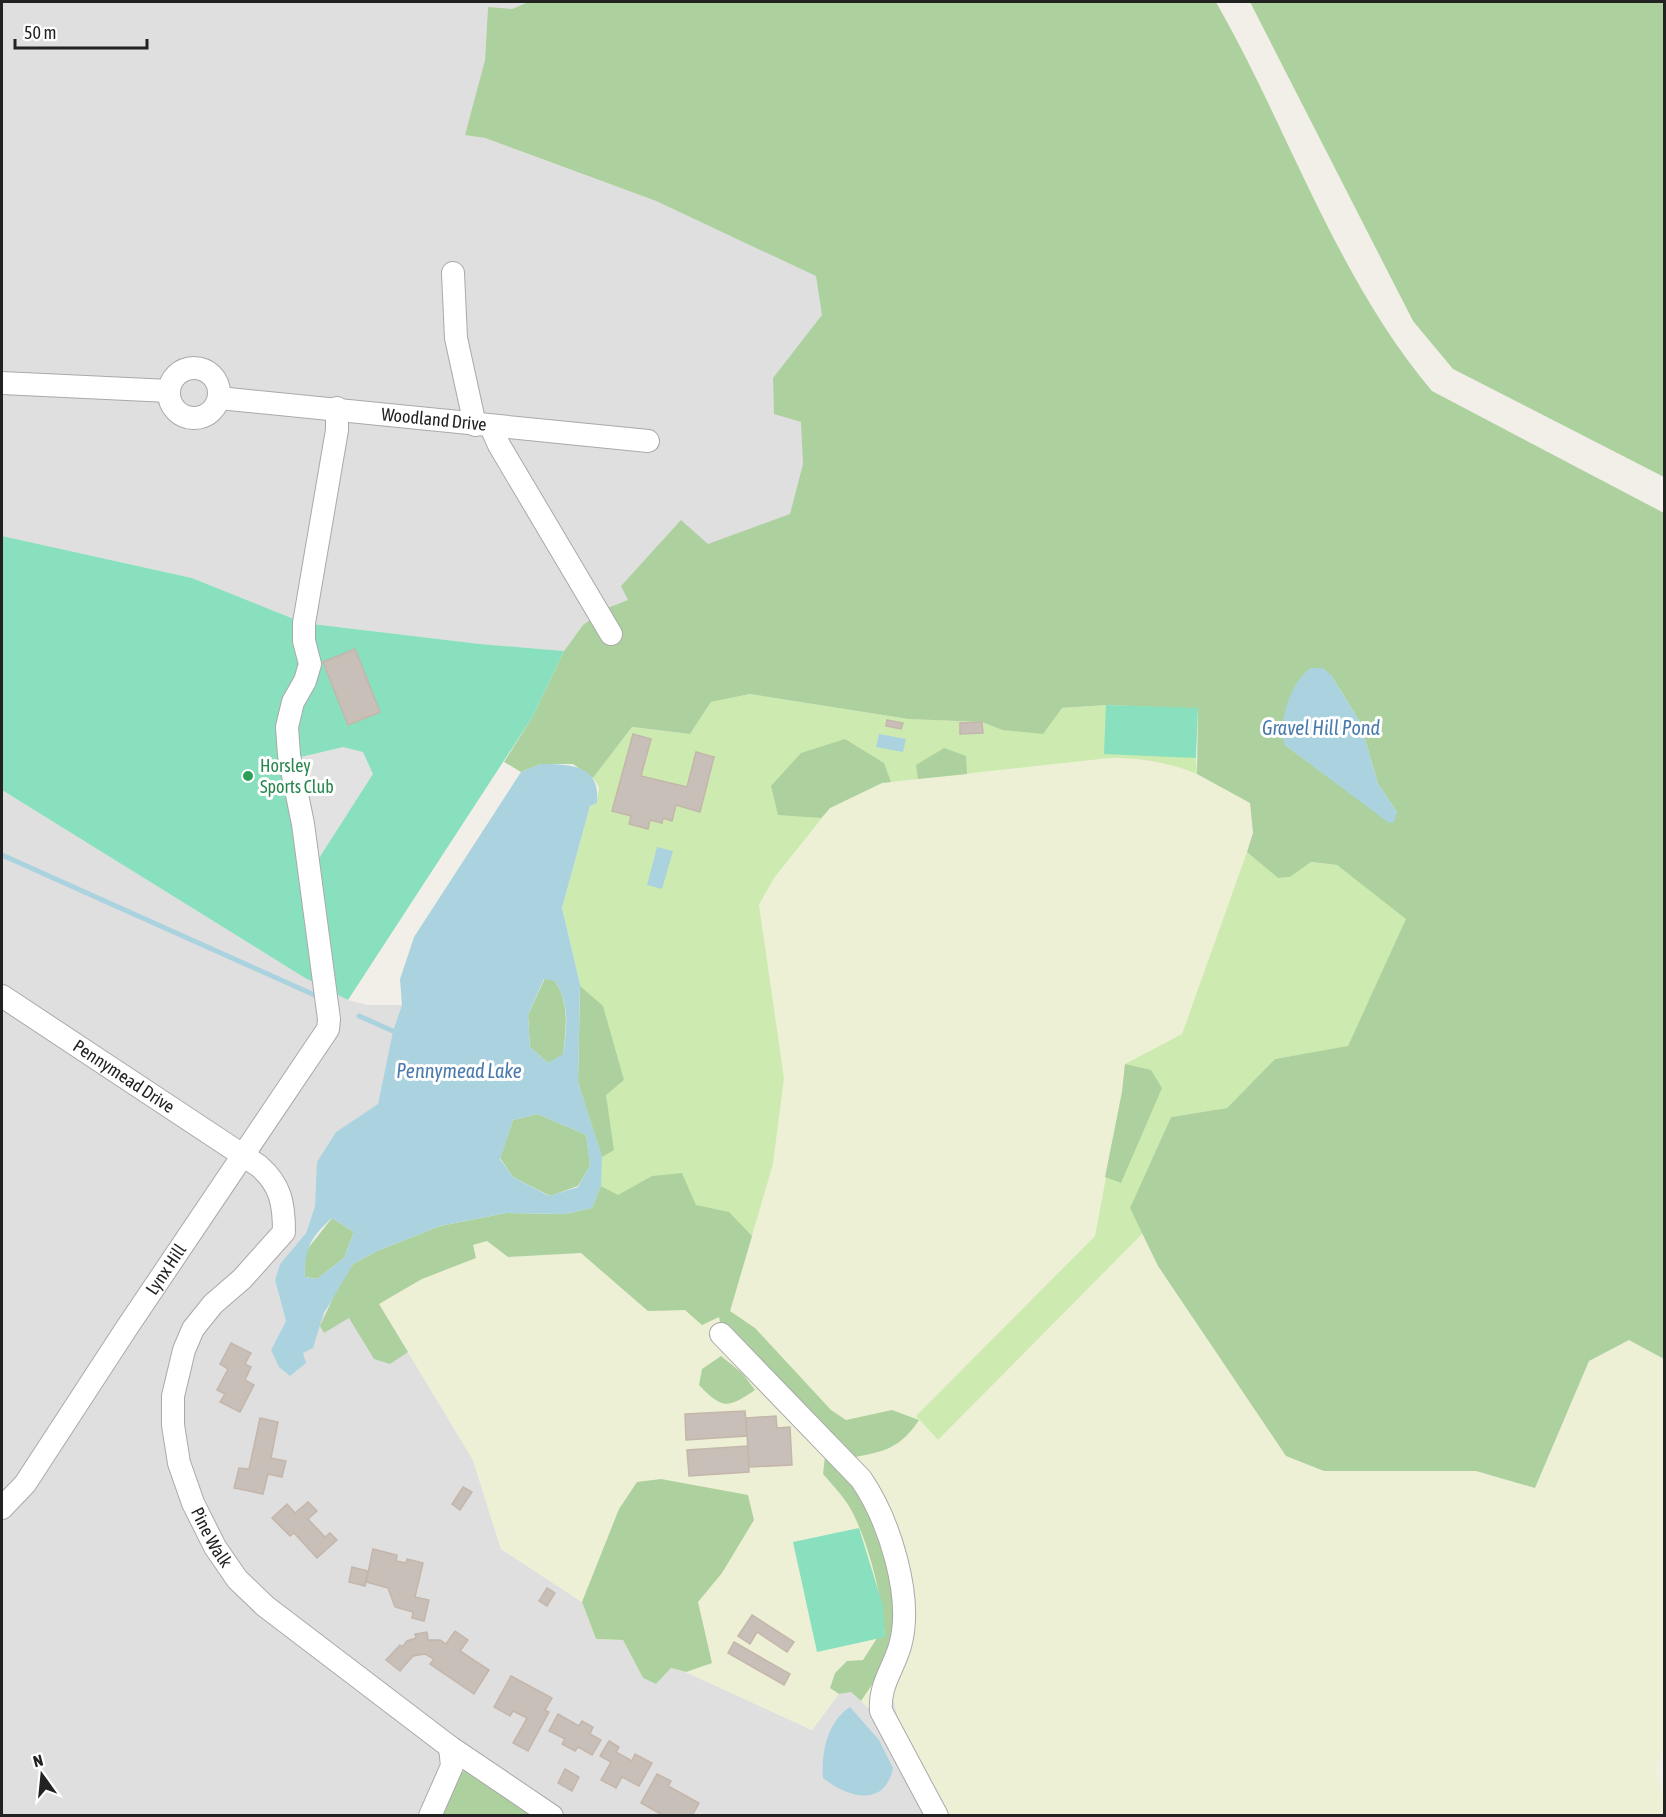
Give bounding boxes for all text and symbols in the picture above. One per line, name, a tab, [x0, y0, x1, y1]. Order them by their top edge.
scale bar	[15, 12, 147, 50]
text: 50 m	[24, 22, 56, 43]
street label: Woodland Drive	[380, 403, 488, 435]
water label: Gravel Hill Pond	[1262, 716, 1381, 739]
place label: Horsley Sports Club	[260, 755, 334, 797]
marker: Horsley Sports Club	[241, 769, 255, 783]
street label: Pennymead Drive	[69, 1035, 179, 1117]
water label: Pennymead Lake	[396, 1059, 522, 1082]
street label: Lynx Hill	[141, 1240, 190, 1299]
street label: Pine Walk	[187, 1504, 237, 1571]
north arrow	[12, 1745, 72, 1805]
text: N	[31, 1751, 45, 1770]

